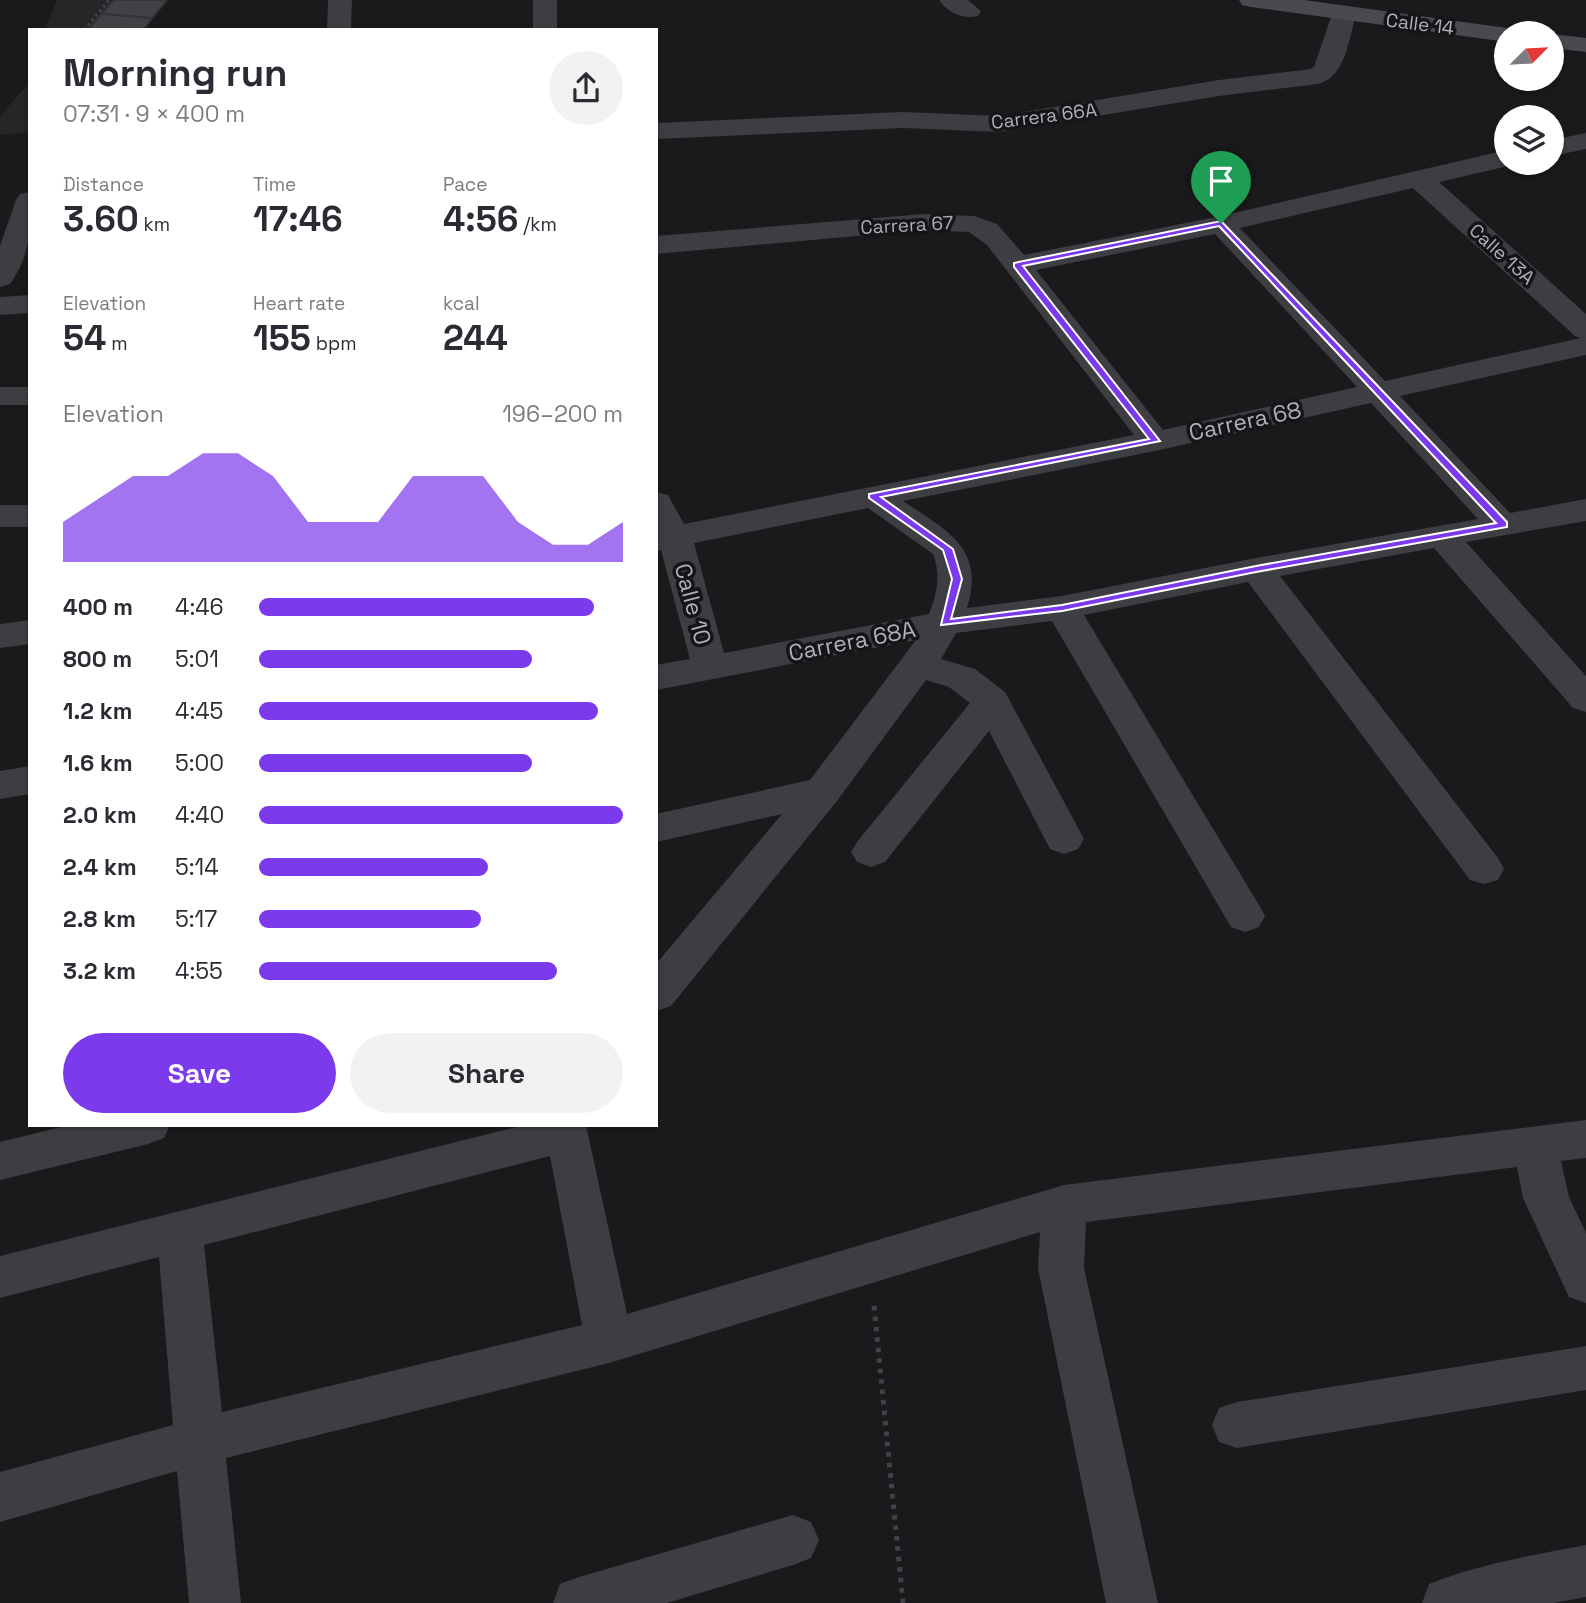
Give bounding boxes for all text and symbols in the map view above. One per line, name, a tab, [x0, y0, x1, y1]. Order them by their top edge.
street label: Calle 14	[1385, 7, 1456, 41]
north arrow	[1494, 21, 1564, 91]
map controls	[1494, 21, 1564, 175]
text: Morning run	[63, 49, 288, 97]
button: share	[549, 51, 623, 125]
street label: Carrera 66A	[990, 97, 1098, 135]
text: 07:31 · 9 × 400 m	[63, 99, 245, 129]
button: layers	[1494, 105, 1564, 175]
pin	[1191, 151, 1251, 223]
icon: arrive	[1202, 162, 1240, 200]
text: Distance	[63, 172, 144, 197]
text: Time	[253, 172, 296, 197]
text: Pace	[443, 172, 487, 197]
text: 3.60	[63, 197, 139, 241]
text: 17:46	[253, 197, 343, 241]
text: 4:56	[443, 197, 518, 241]
street label: Carrera 67	[860, 210, 954, 240]
text: km	[139, 212, 170, 237]
text: /km	[518, 212, 557, 237]
street label: Calle 13A	[1464, 218, 1540, 290]
text: Elevation	[63, 291, 146, 316]
text: Heart rate	[253, 291, 345, 316]
text: kcal	[443, 291, 480, 316]
text: 54	[63, 316, 106, 360]
text: 155	[253, 316, 311, 360]
text: 244	[443, 316, 508, 360]
text: m	[106, 331, 128, 356]
text: bpm	[311, 331, 357, 356]
street label: Carrera 68	[1186, 394, 1304, 448]
text: Elevation	[63, 399, 164, 429]
text: 196–200 m	[502, 399, 623, 429]
street label: Calle 10	[668, 560, 718, 648]
text: 400 m	[63, 592, 133, 622]
text: 4:46	[175, 592, 224, 622]
street label: Carrera 68A	[786, 614, 918, 668]
text: 800 m	[63, 644, 132, 674]
text: 5:01	[175, 644, 219, 674]
text: 1.2 km	[63, 696, 132, 726]
text: 4:45	[175, 696, 223, 726]
text: 1.6 km	[63, 748, 133, 778]
text: 5:00	[175, 748, 224, 778]
text: 2.0 km	[63, 800, 137, 830]
text: 4:40	[175, 800, 224, 830]
text: 2.4 km	[63, 852, 137, 882]
text: 5:14	[175, 852, 219, 882]
text: 2.8 km	[63, 904, 136, 934]
text: 5:17	[175, 904, 217, 934]
text: 3.2 km	[63, 956, 136, 986]
text: 4:55	[175, 956, 223, 986]
button: Save	[63, 1033, 336, 1113]
button: Share	[350, 1033, 623, 1113]

